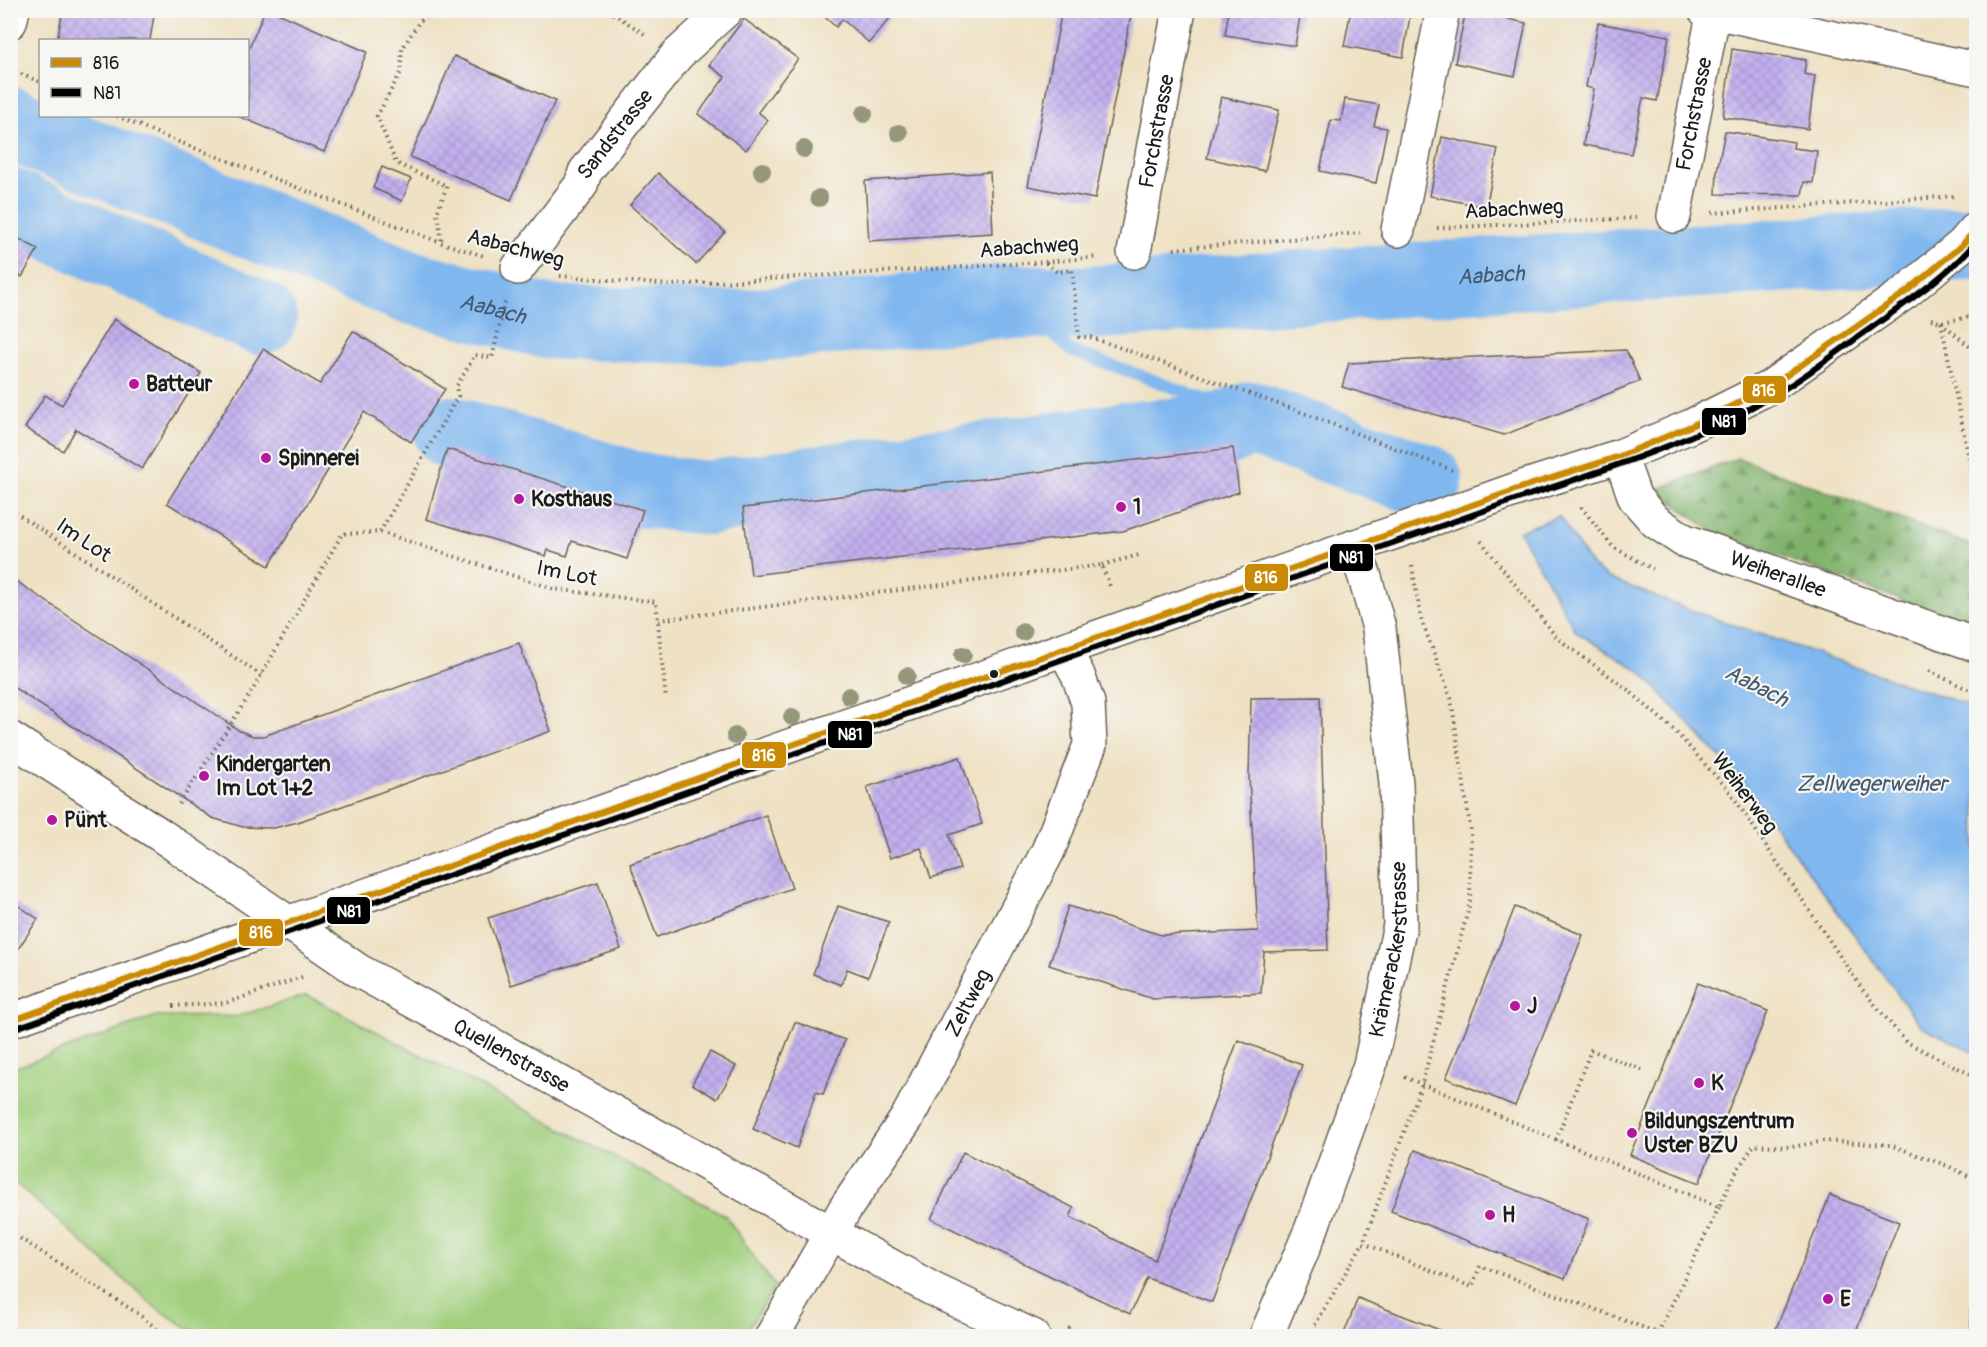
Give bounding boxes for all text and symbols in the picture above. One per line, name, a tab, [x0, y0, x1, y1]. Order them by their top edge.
legend	[39, 39, 249, 117]
text: 816	[93, 52, 120, 75]
street label: Forchstrasse	[1670, 54, 1719, 173]
street label: Forchstrasse	[1133, 71, 1181, 190]
text: N81	[93, 82, 121, 105]
street label: Sandstrasse	[571, 83, 660, 185]
street label: Aabachweg	[1464, 193, 1564, 226]
street label: Aabachweg	[465, 223, 567, 274]
street label: Aabachweg	[979, 231, 1079, 264]
water label: Aabach	[1456, 259, 1527, 292]
water label: Aabach	[457, 287, 530, 331]
place label: Batteur	[146, 371, 213, 398]
line badge: 816	[1742, 375, 1787, 404]
marker: Batteur	[127, 377, 141, 391]
text: 816	[1752, 381, 1776, 401]
line badge: N81	[1701, 407, 1747, 436]
text: N81	[1711, 412, 1737, 432]
place label: Spinnerei	[278, 445, 359, 472]
marker: Spinnerei	[259, 451, 273, 465]
place label: Kosthaus	[531, 486, 613, 513]
marker: Kosthaus	[512, 492, 526, 506]
place label: 1	[1133, 494, 1141, 521]
marker: 1	[1114, 500, 1128, 514]
street label: Im Lot	[51, 512, 117, 569]
line badge: N81	[1329, 543, 1374, 572]
street label: Weiherallee	[1726, 545, 1830, 604]
text: N81	[1338, 548, 1364, 568]
street label: Im Lot	[535, 554, 600, 593]
line badge: 816	[1244, 563, 1289, 592]
text: 816	[1254, 568, 1278, 588]
water label: Aabach	[1720, 658, 1794, 714]
unlabelled marker	[988, 668, 1000, 680]
line badge: N81	[827, 720, 873, 749]
text: N81	[837, 725, 863, 745]
line badge: 816	[741, 741, 787, 769]
text: 816	[752, 746, 776, 766]
street label: Weiherweg	[1705, 747, 1784, 839]
place label: Kindergarten Im Lot 1+2	[216, 751, 331, 802]
marker: Kindergarten Im Lot 1+2	[197, 769, 211, 783]
water label: Zellwegerweiher	[1797, 770, 1950, 798]
place label: Pünt	[64, 807, 107, 834]
marker: Pünt	[45, 813, 59, 827]
street label: Krämerackerstrasse	[1363, 861, 1414, 1040]
line badge: N81	[326, 896, 371, 925]
text: N81	[336, 902, 362, 922]
line badge: 816	[238, 918, 284, 947]
text: 816	[249, 923, 273, 943]
street label: Zeltweg	[939, 964, 997, 1042]
place label: J	[1527, 993, 1537, 1020]
marker: J	[1508, 999, 1522, 1013]
street label: Quellenstrasse	[448, 1013, 575, 1100]
place label: K	[1711, 1070, 1724, 1097]
marker: K	[1692, 1076, 1706, 1090]
place label: Bildungszentrum Uster BZU	[1644, 1108, 1795, 1159]
marker: Bildungszentrum Uster BZU	[1625, 1126, 1639, 1140]
place label: H	[1502, 1202, 1515, 1229]
marker: H	[1483, 1208, 1497, 1222]
place label: E	[1840, 1286, 1851, 1313]
marker: E	[1821, 1292, 1835, 1306]

